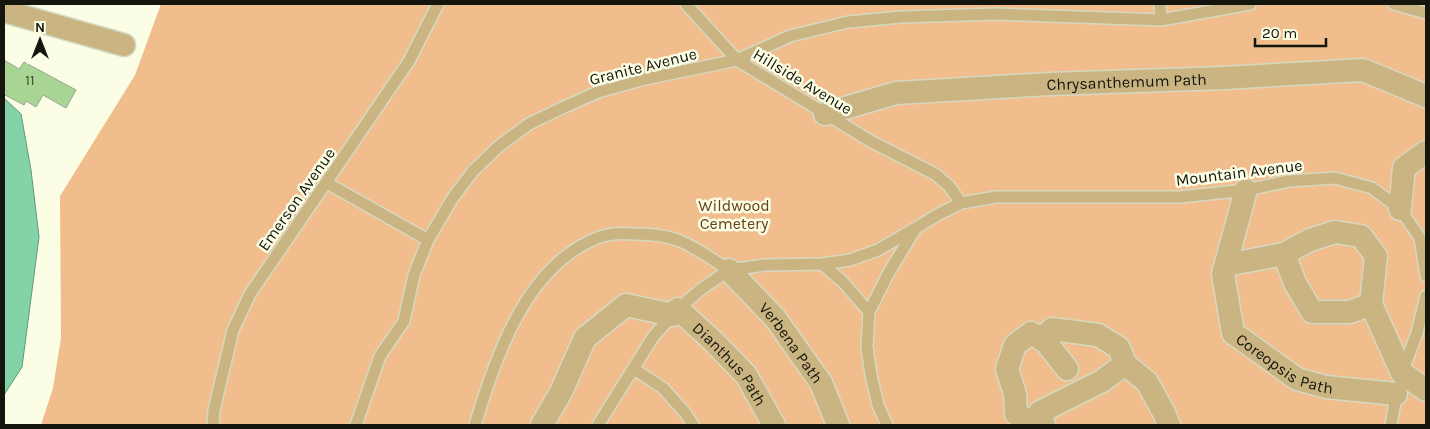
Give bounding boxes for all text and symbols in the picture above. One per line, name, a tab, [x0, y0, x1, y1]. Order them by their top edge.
north arrow	[15, 15, 65, 65]
scale bar	[1255, 15, 1326, 47]
text: N	[35, 19, 45, 36]
text: 20 m	[1262, 24, 1297, 42]
street label: Granite Avenue	[587, 44, 699, 89]
street label: Hillside Avenue	[750, 45, 856, 118]
street label: Chrysanthemum Path	[1046, 70, 1207, 94]
house number: 11	[25, 72, 35, 89]
street label: Emerson Avenue	[254, 144, 339, 254]
street label: Mountain Avenue	[1175, 155, 1303, 190]
park label: Wildwood Cemetery	[698, 196, 770, 233]
street label: Verbena Path	[755, 298, 827, 387]
street label: Dianthus Path	[689, 318, 770, 409]
street label: Coreopsis Path	[1232, 329, 1334, 398]

